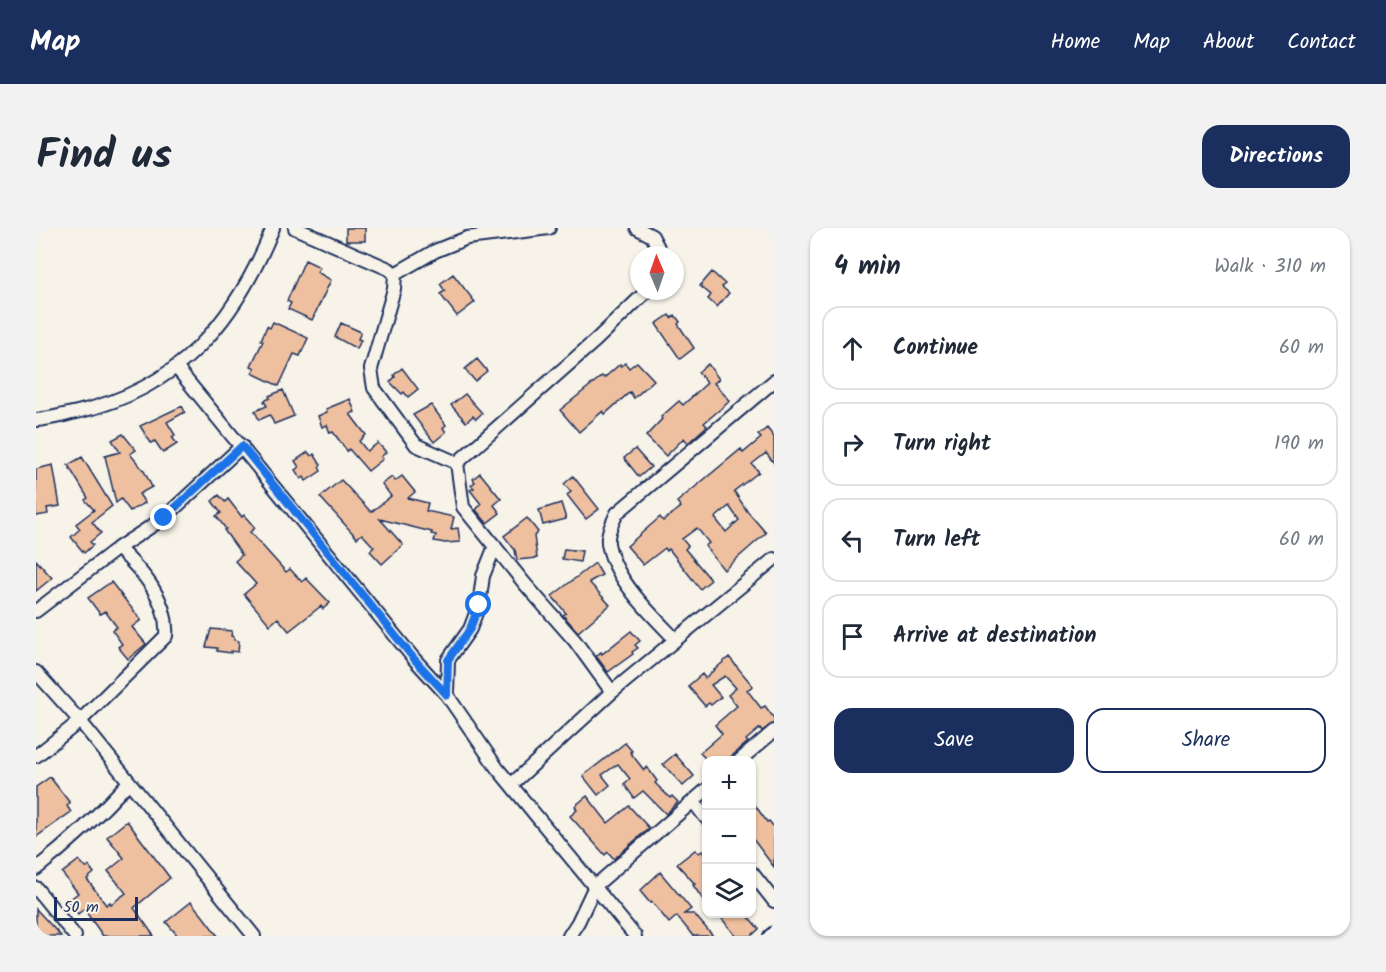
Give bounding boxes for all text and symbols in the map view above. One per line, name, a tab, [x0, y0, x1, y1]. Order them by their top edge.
text: Map	[30, 20, 81, 65]
text: Home	[1051, 26, 1100, 59]
text: Map	[1133, 26, 1170, 59]
text: About	[1203, 26, 1254, 59]
text: Contact	[1287, 26, 1356, 59]
text: Find us	[36, 123, 172, 190]
button: Directions	[1202, 125, 1350, 188]
north arrow	[630, 246, 684, 300]
text: 4 min	[834, 246, 901, 288]
text: Walk · 310 m	[1214, 251, 1326, 283]
text: Continue	[893, 331, 978, 366]
icon: ahead	[836, 332, 869, 365]
text: 60 m	[1279, 332, 1324, 364]
text: Turn right	[893, 427, 991, 462]
icon: right	[836, 428, 869, 461]
text: 190 m	[1274, 428, 1324, 460]
route end	[150, 504, 176, 530]
text: Turn left	[893, 523, 980, 558]
icon: left	[836, 524, 869, 557]
text: 60 m	[1279, 524, 1324, 556]
route start	[465, 591, 491, 617]
text: Arrive at destination	[893, 619, 1096, 654]
icon: arrive	[836, 620, 869, 653]
button: Save	[834, 708, 1074, 773]
button: Share	[1086, 708, 1326, 773]
map controls	[702, 756, 756, 918]
button: +	[702, 756, 756, 810]
button: −	[702, 810, 756, 864]
button: layers	[702, 864, 756, 918]
scale bar	[54, 894, 138, 922]
text: 50 m	[63, 895, 99, 920]

